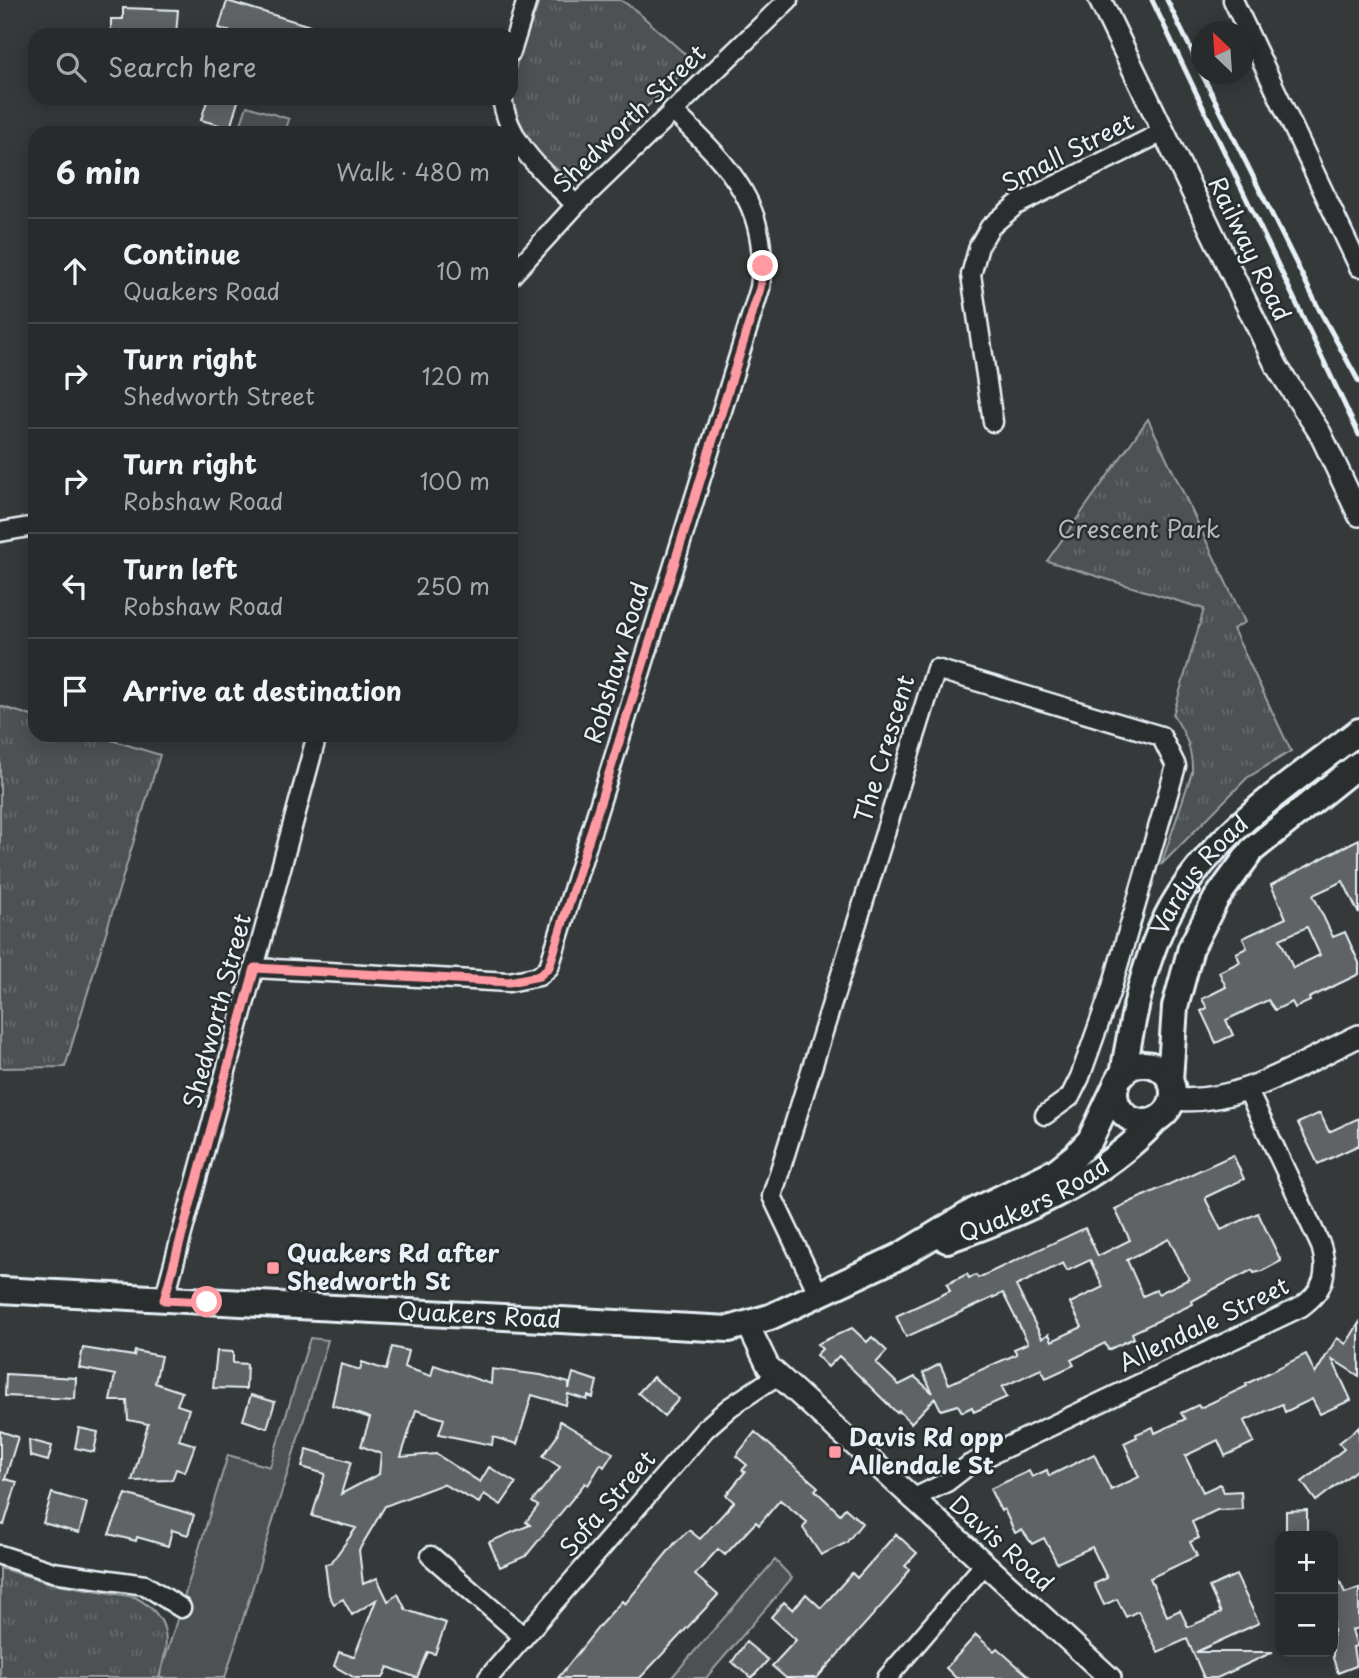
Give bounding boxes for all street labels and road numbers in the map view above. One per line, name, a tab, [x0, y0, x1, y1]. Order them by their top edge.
street label: Shedworth Street	[544, 35, 713, 200]
street label: Small Street	[995, 102, 1140, 200]
street label: Railway Road	[1200, 170, 1301, 326]
street label: Robshaw Road	[573, 577, 657, 748]
street label: The Crescent	[844, 670, 923, 827]
street label: Vardys Road	[1141, 805, 1256, 940]
street label: Shedworth Street	[173, 909, 259, 1112]
street label: Quakers Road	[953, 1147, 1116, 1250]
street label: Allendale Street	[1112, 1266, 1294, 1380]
street label: Quakers Road	[396, 1291, 562, 1336]
street label: Sofa Street	[550, 1441, 663, 1564]
street label: Davis Road	[942, 1486, 1063, 1599]

